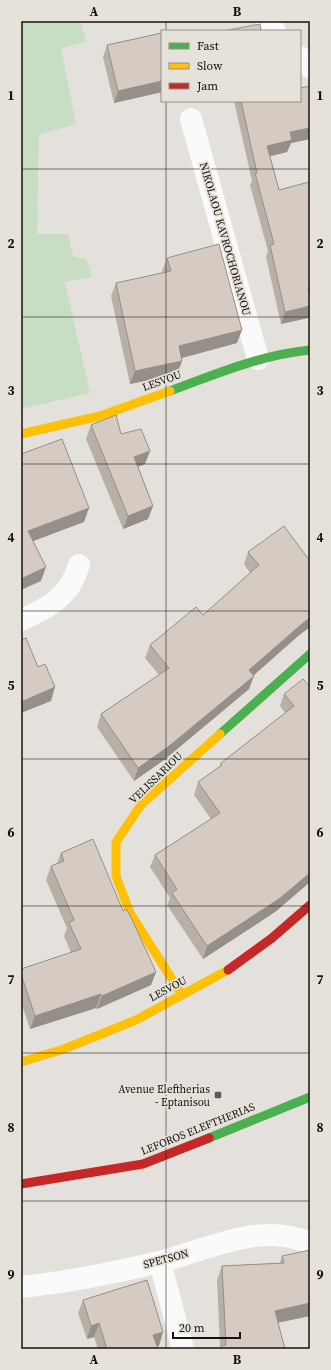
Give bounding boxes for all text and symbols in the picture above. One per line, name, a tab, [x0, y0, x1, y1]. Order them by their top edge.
text: A	[90, 3, 99, 20]
text: B	[233, 3, 242, 20]
legend	[161, 30, 301, 102]
text: Fast	[197, 38, 219, 54]
text: Slow	[197, 58, 223, 74]
text: Jam	[196, 78, 218, 94]
text: 1	[7, 87, 15, 104]
text: 1	[316, 87, 324, 104]
street label: NIKOLAOU KAVROCHORIANOU	[196, 161, 254, 317]
text: 2	[7, 235, 15, 252]
text: 2	[316, 235, 324, 252]
street label: LESVOU	[140, 367, 184, 395]
text: 3	[7, 382, 15, 399]
text: 3	[316, 382, 324, 399]
text: 4	[7, 529, 15, 546]
text: 4	[316, 529, 324, 546]
text: 5	[7, 677, 15, 694]
text: 5	[316, 677, 324, 694]
street label: VELISSARIOU	[126, 749, 186, 807]
text: 6	[7, 824, 15, 841]
text: 6	[316, 824, 324, 841]
text: 7	[7, 971, 15, 988]
text: 7	[316, 971, 324, 988]
street label: LESVOU	[147, 973, 189, 1005]
place label: Avenue Eleftherias - Eptanisou	[118, 1082, 211, 1110]
marker: Avenue Eleftherias - Eptanisou	[213, 1090, 223, 1100]
street label: LEFOROS ELEFTHERIAS	[139, 1099, 258, 1159]
text: 8	[7, 1119, 15, 1136]
text: 8	[316, 1119, 324, 1136]
street label: SPETSON	[142, 1246, 190, 1272]
text: 9	[7, 1266, 15, 1283]
text: 9	[316, 1266, 324, 1283]
scale bar	[173, 1314, 240, 1340]
text: 20 m	[179, 1320, 205, 1336]
text: A	[90, 1351, 99, 1368]
text: B	[233, 1351, 242, 1368]

